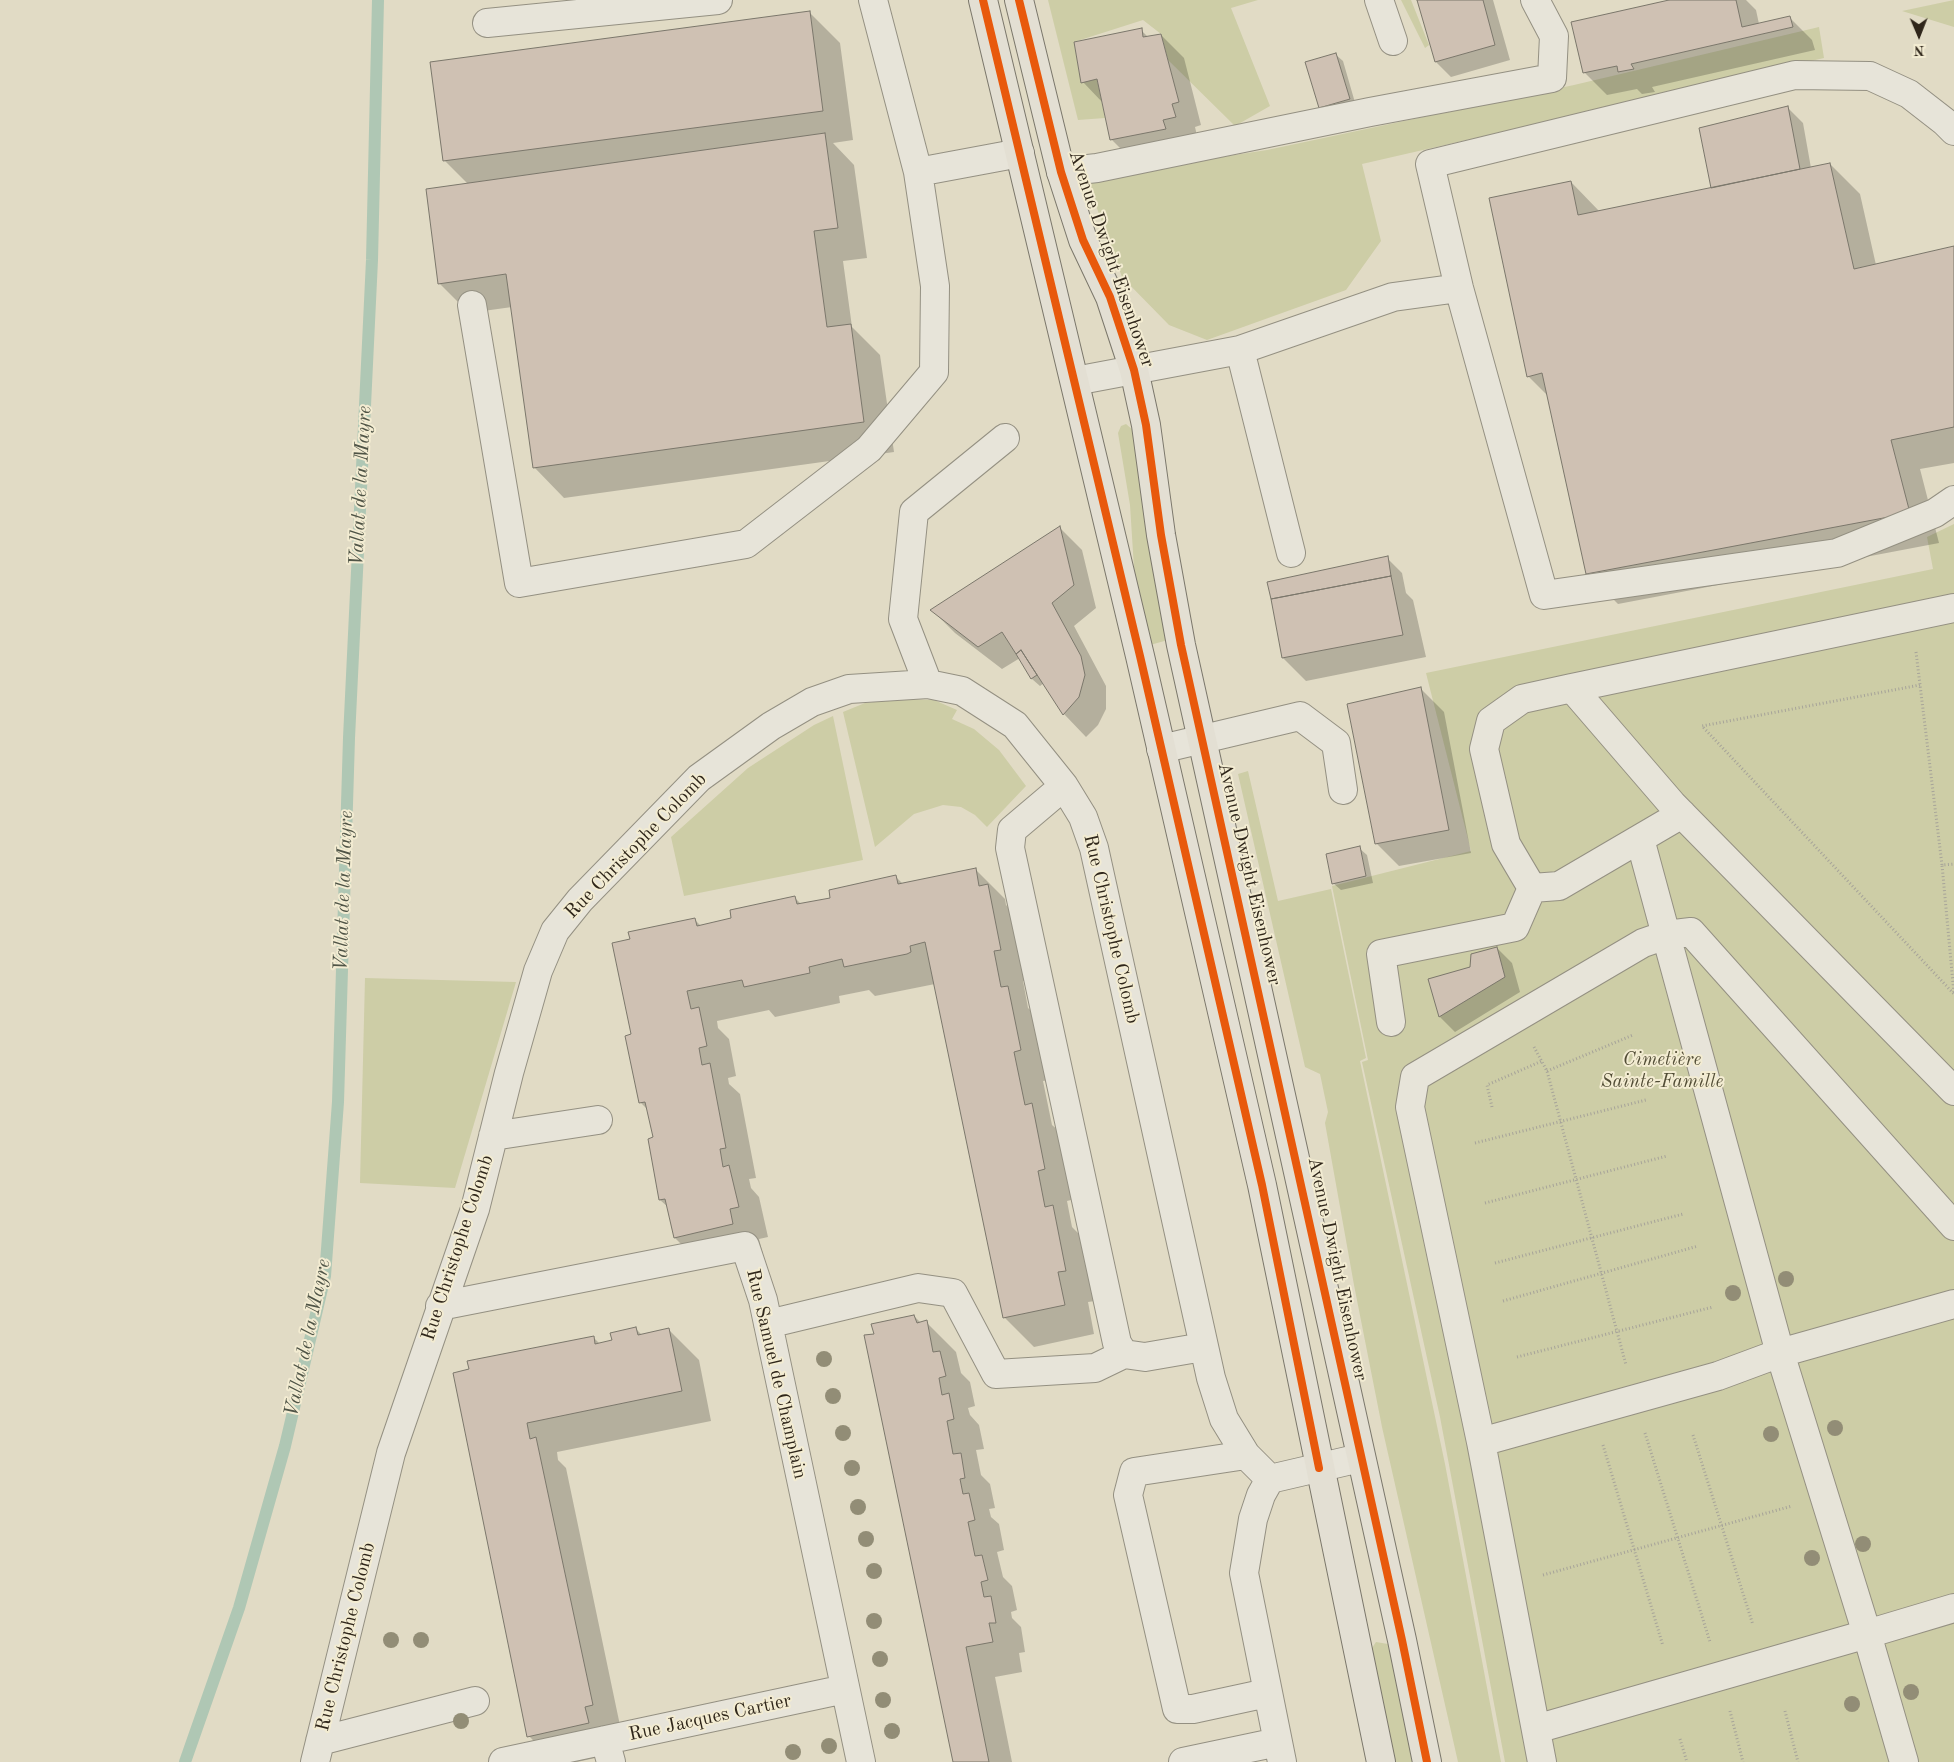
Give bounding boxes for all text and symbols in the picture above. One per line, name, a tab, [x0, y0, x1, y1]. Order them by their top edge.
north arrow	[1894, 10, 1944, 60]
text: N	[1914, 43, 1925, 57]
street label: Avenue Dwight Eisenhower	[1063, 147, 1159, 371]
water label: Vallat de la Mayre	[345, 405, 377, 567]
street label: Avenue Dwight Eisenhower	[1212, 760, 1286, 988]
street label: Rue Christophe Colomb	[560, 768, 712, 924]
water label: Vallat de la Mayre	[329, 810, 359, 972]
street label: Rue Christophe Colomb	[1078, 832, 1144, 1026]
park label: Cimetière Sainte-Famille	[1601, 1049, 1723, 1093]
street label: Rue Christophe Colomb	[417, 1152, 499, 1344]
street label: Avenue Dwight Eisenhower	[1302, 1155, 1372, 1383]
water label: Vallat de la Mayre	[280, 1257, 336, 1419]
street label: Rue Samuel de Champlain	[741, 1267, 811, 1481]
street label: Rue Christophe Colomb	[311, 1540, 381, 1734]
street label: Rue Jacques Cartier	[626, 1690, 794, 1746]

